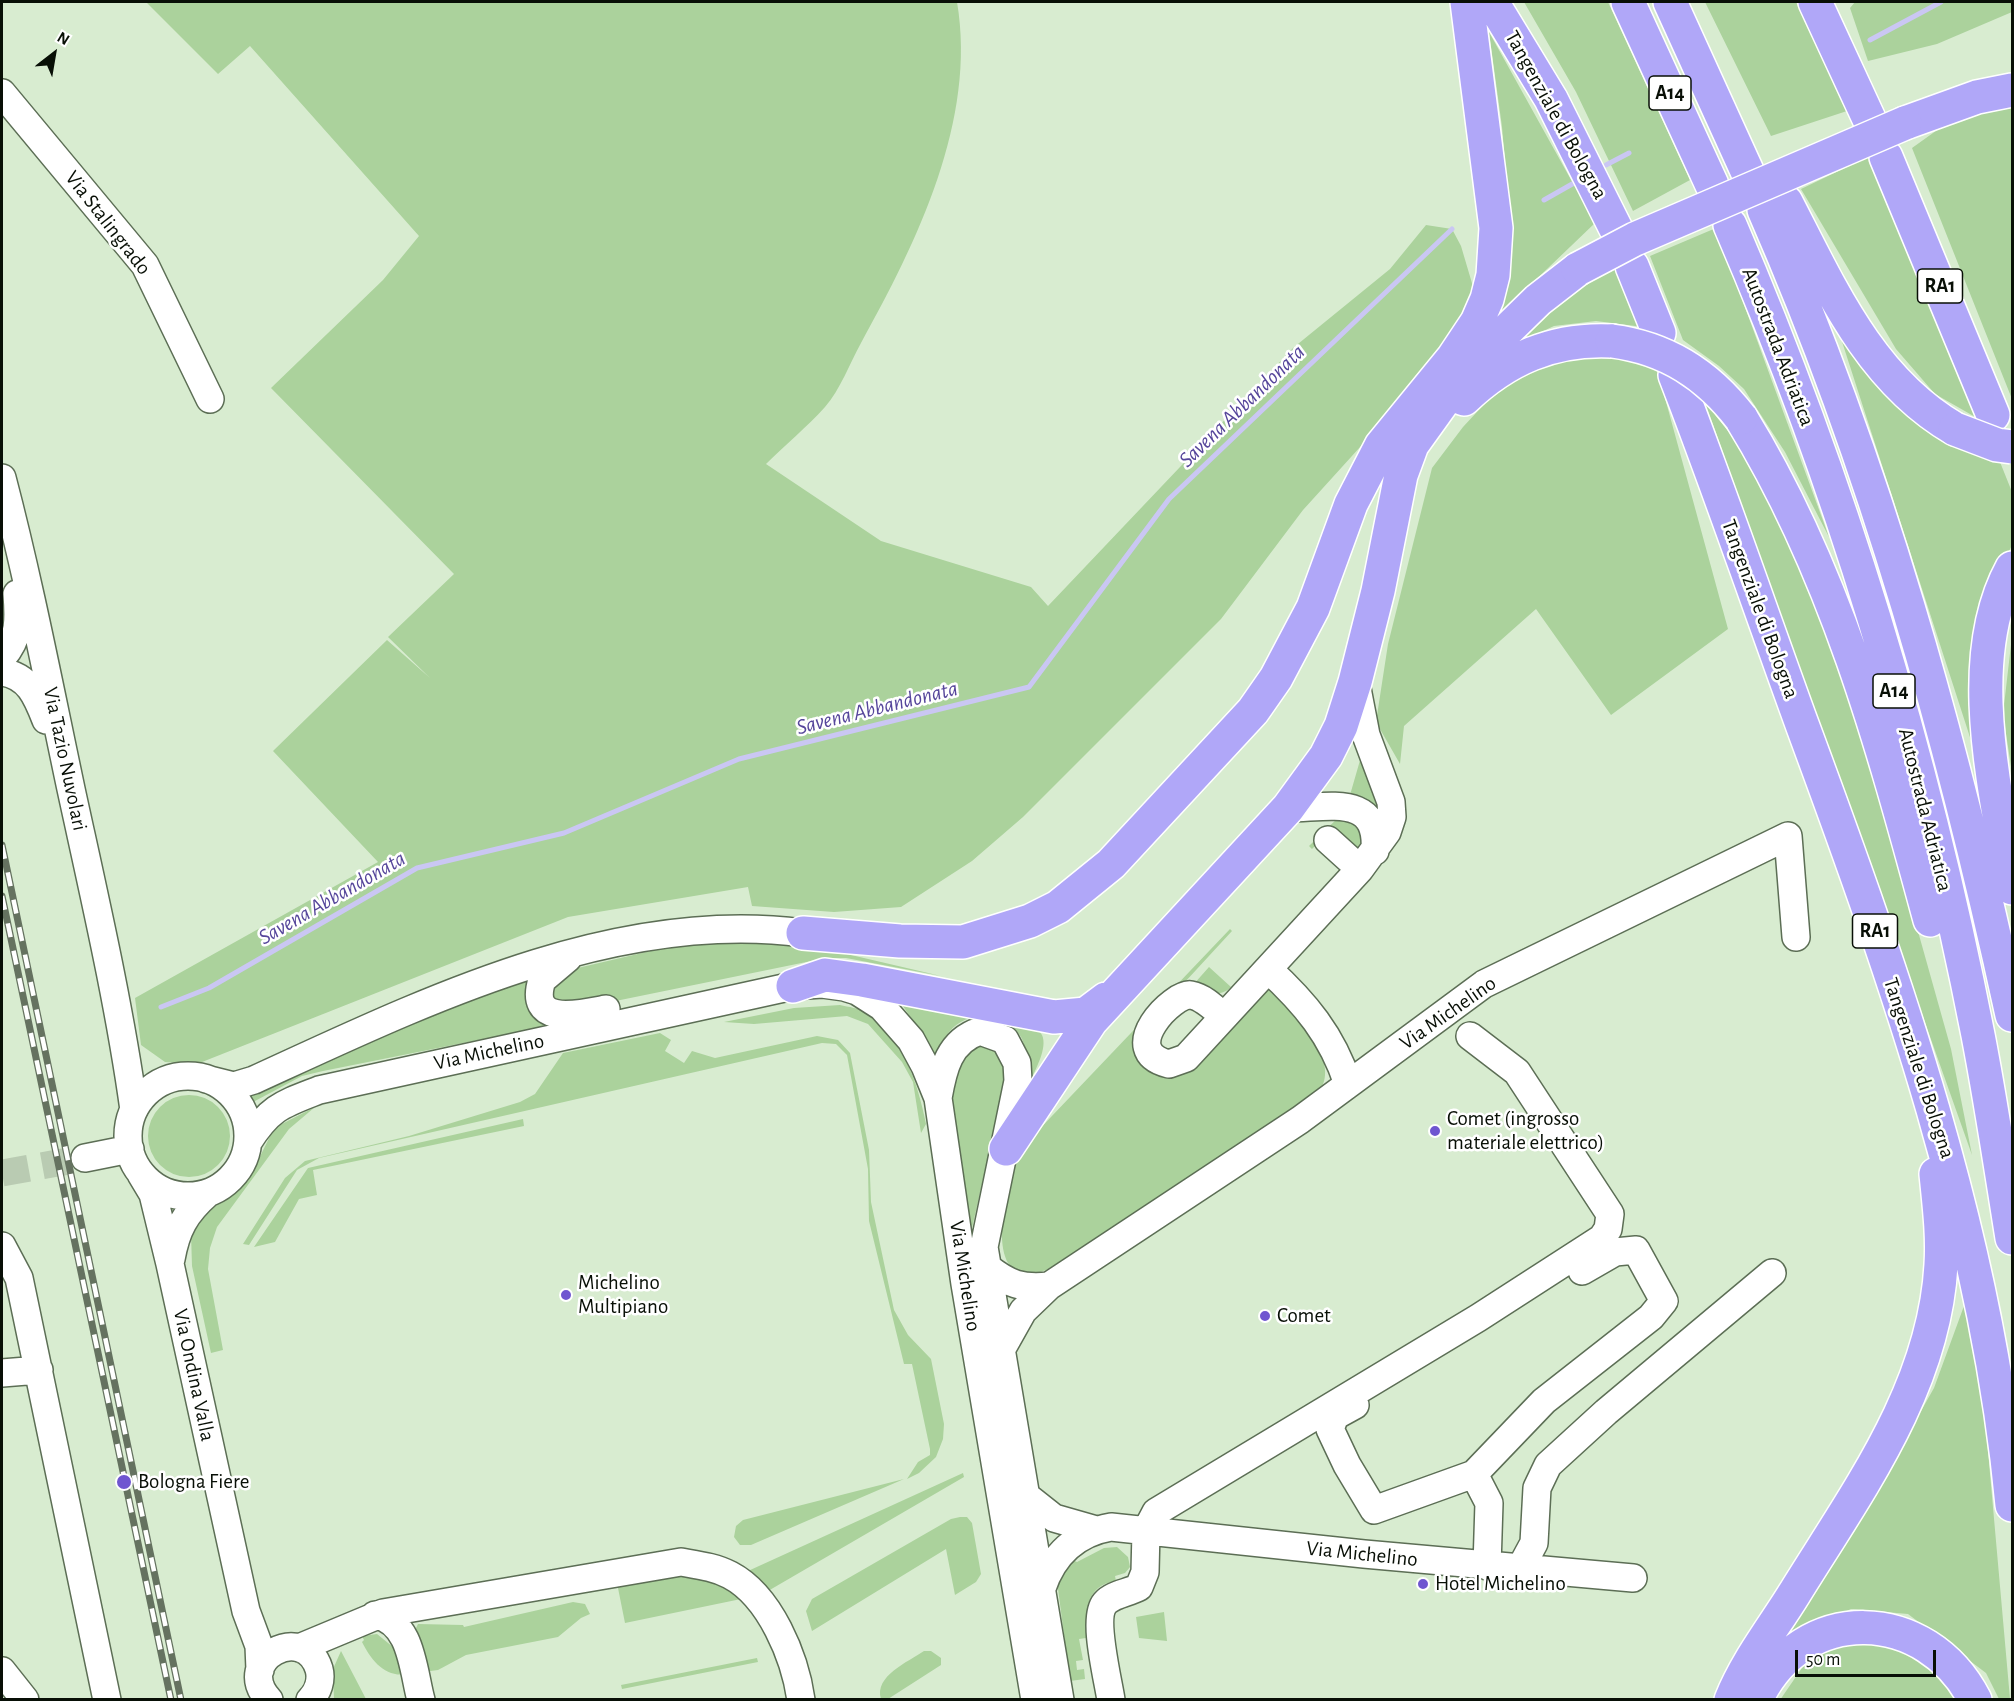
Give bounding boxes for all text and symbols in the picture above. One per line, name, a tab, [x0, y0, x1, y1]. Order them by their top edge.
north arrow	[24, 24, 84, 84]
street label: Tangenziale di Bologna	[1499, 26, 1613, 204]
text: N	[54, 29, 72, 48]
road number: A14	[1649, 76, 1691, 110]
street label: Via Stalingrado	[60, 166, 156, 280]
street label: Autostrada Adriatica	[1736, 264, 1820, 430]
road number: RA1	[1918, 269, 1962, 303]
water label: Savena Abbandonata	[1173, 339, 1311, 473]
street label: Tangenziale di Bologna	[1716, 516, 1804, 702]
road number: A14	[1873, 674, 1915, 708]
water label: Savena Abbandonata	[794, 675, 960, 741]
street label: Via Tazio Nuvolari	[37, 685, 93, 833]
street label: Autostrada Adriatica	[1893, 726, 1957, 894]
water label: Savena Abbandonata	[254, 845, 410, 951]
road number: RA1	[1852, 914, 1898, 948]
street label: Via Michelino	[1395, 971, 1501, 1055]
street label: Tangenziale di Bologna	[1878, 974, 1960, 1162]
street label: Via Michelino	[432, 1028, 546, 1076]
place label: Comet (ingrosso materiale elettrico)	[1447, 1106, 1604, 1156]
marker: Comet (ingrosso materiale elettrico)	[1428, 1124, 1442, 1138]
street label: Via Michelino	[944, 1219, 986, 1333]
place label: Michelino Multipiano	[578, 1270, 668, 1320]
marker: Michelino Multipiano	[559, 1288, 573, 1302]
place label: Comet	[1277, 1303, 1331, 1329]
street label: Via Ondina Valla	[168, 1306, 220, 1444]
marker: Comet	[1258, 1309, 1272, 1323]
place label: Bologna Fiere	[138, 1469, 249, 1495]
marker: Bologna Fiere	[115, 1473, 133, 1491]
street label: Via Michelino	[1305, 1536, 1419, 1572]
place label: Hotel Michelino	[1435, 1571, 1566, 1597]
marker: Hotel Michelino	[1416, 1577, 1430, 1591]
scale bar	[1798, 1638, 1939, 1676]
text: 50 m	[1806, 1651, 1840, 1669]

